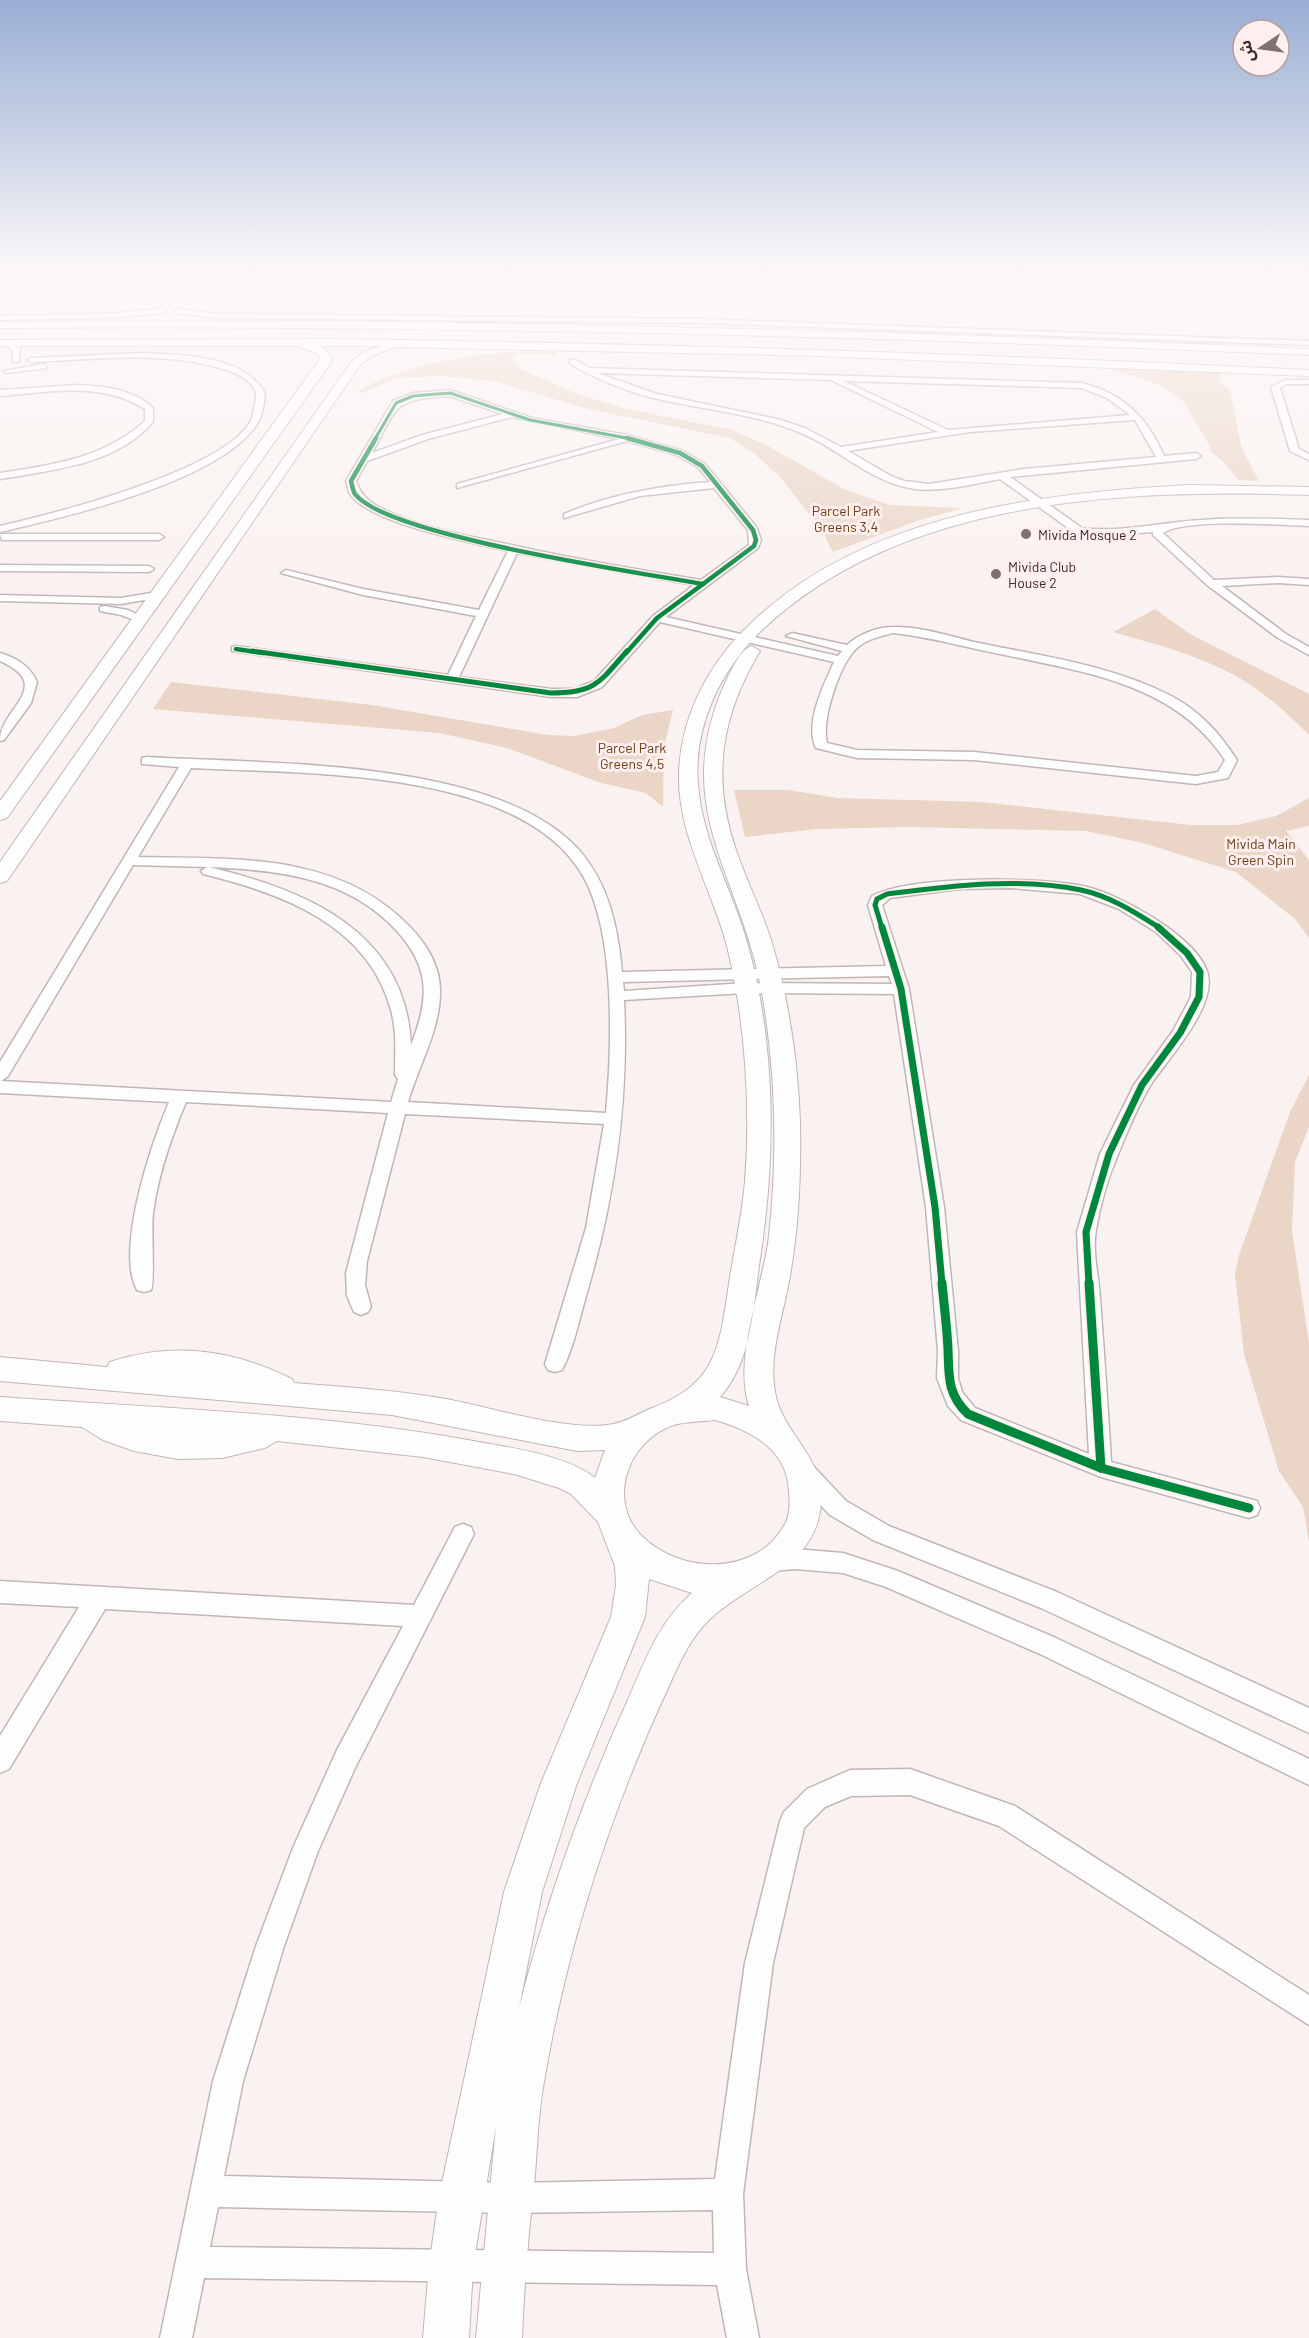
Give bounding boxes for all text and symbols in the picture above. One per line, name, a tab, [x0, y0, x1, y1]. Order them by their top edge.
north arrow	[1231, 18, 1291, 78]
text: ش	[1234, 38, 1259, 64]
park label: Parcel Park Greens 3,4	[812, 502, 880, 535]
place label: Mivida Mosque 2	[1038, 526, 1137, 543]
marker: Mivida Mosque 2	[1019, 527, 1033, 541]
place label: Mivida Club House 2	[1008, 558, 1076, 591]
marker: Mivida Club House 2	[989, 567, 1003, 581]
park label: Parcel Park Greens 4,5	[598, 739, 666, 772]
park label: Mivida Main Green Spin	[1226, 835, 1296, 868]

